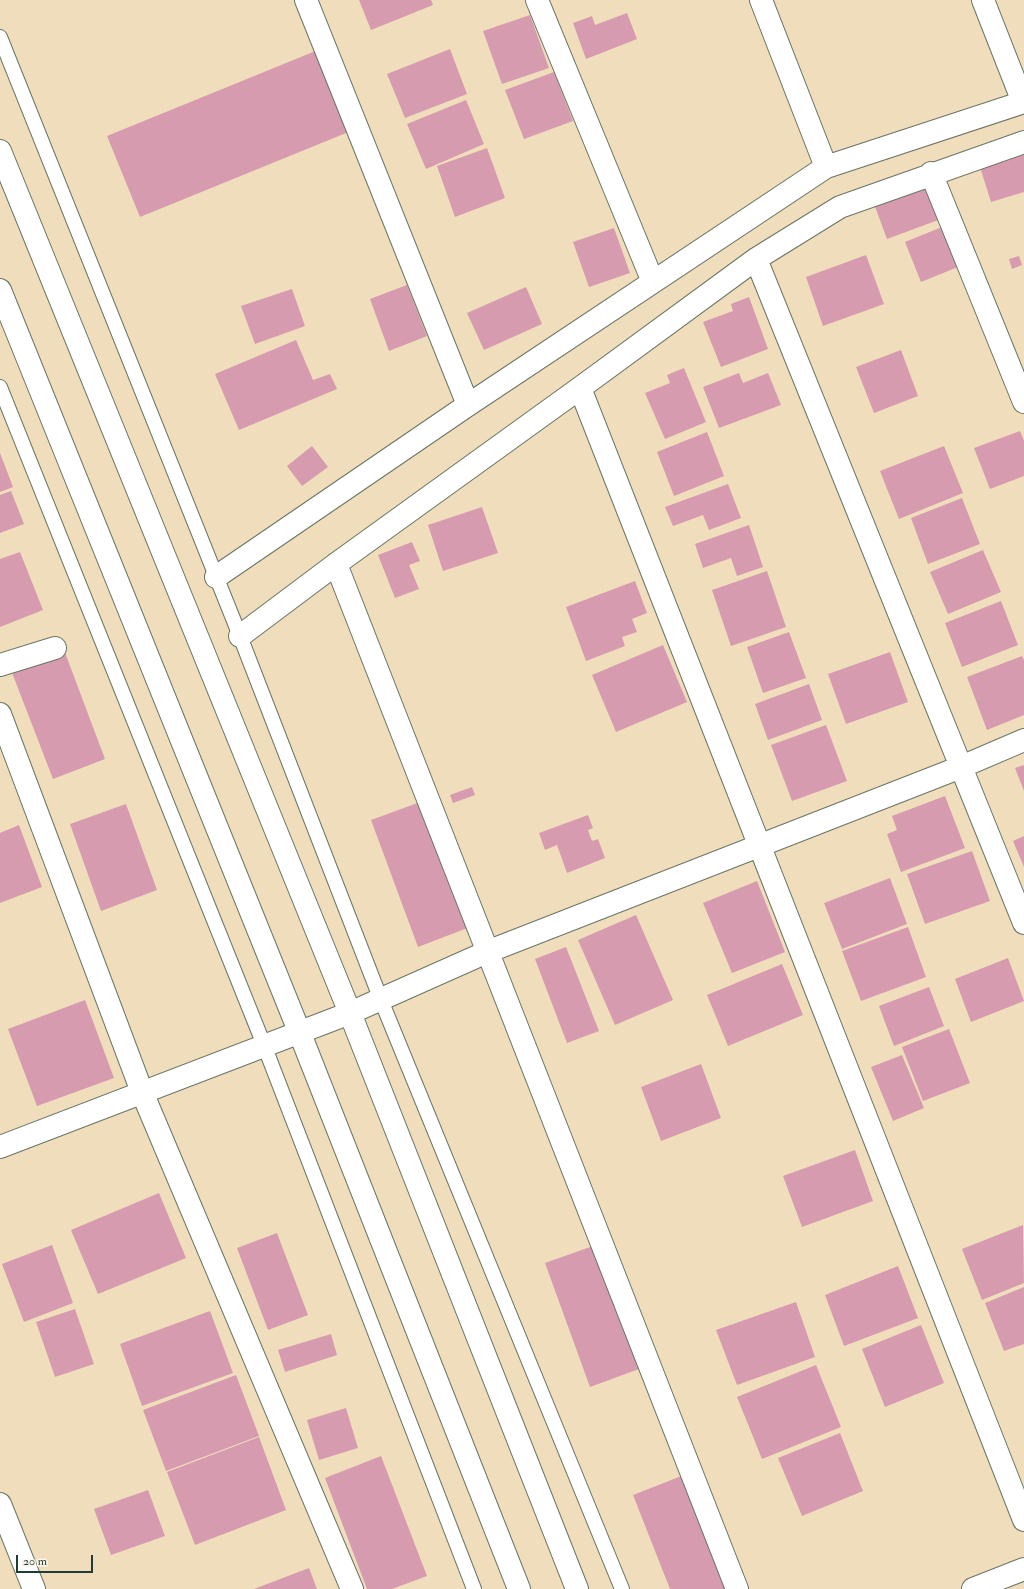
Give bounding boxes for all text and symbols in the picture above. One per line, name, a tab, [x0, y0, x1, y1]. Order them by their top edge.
scale bar	[18, 1547, 95, 1573]
text: 20 m	[23, 1554, 47, 1569]

